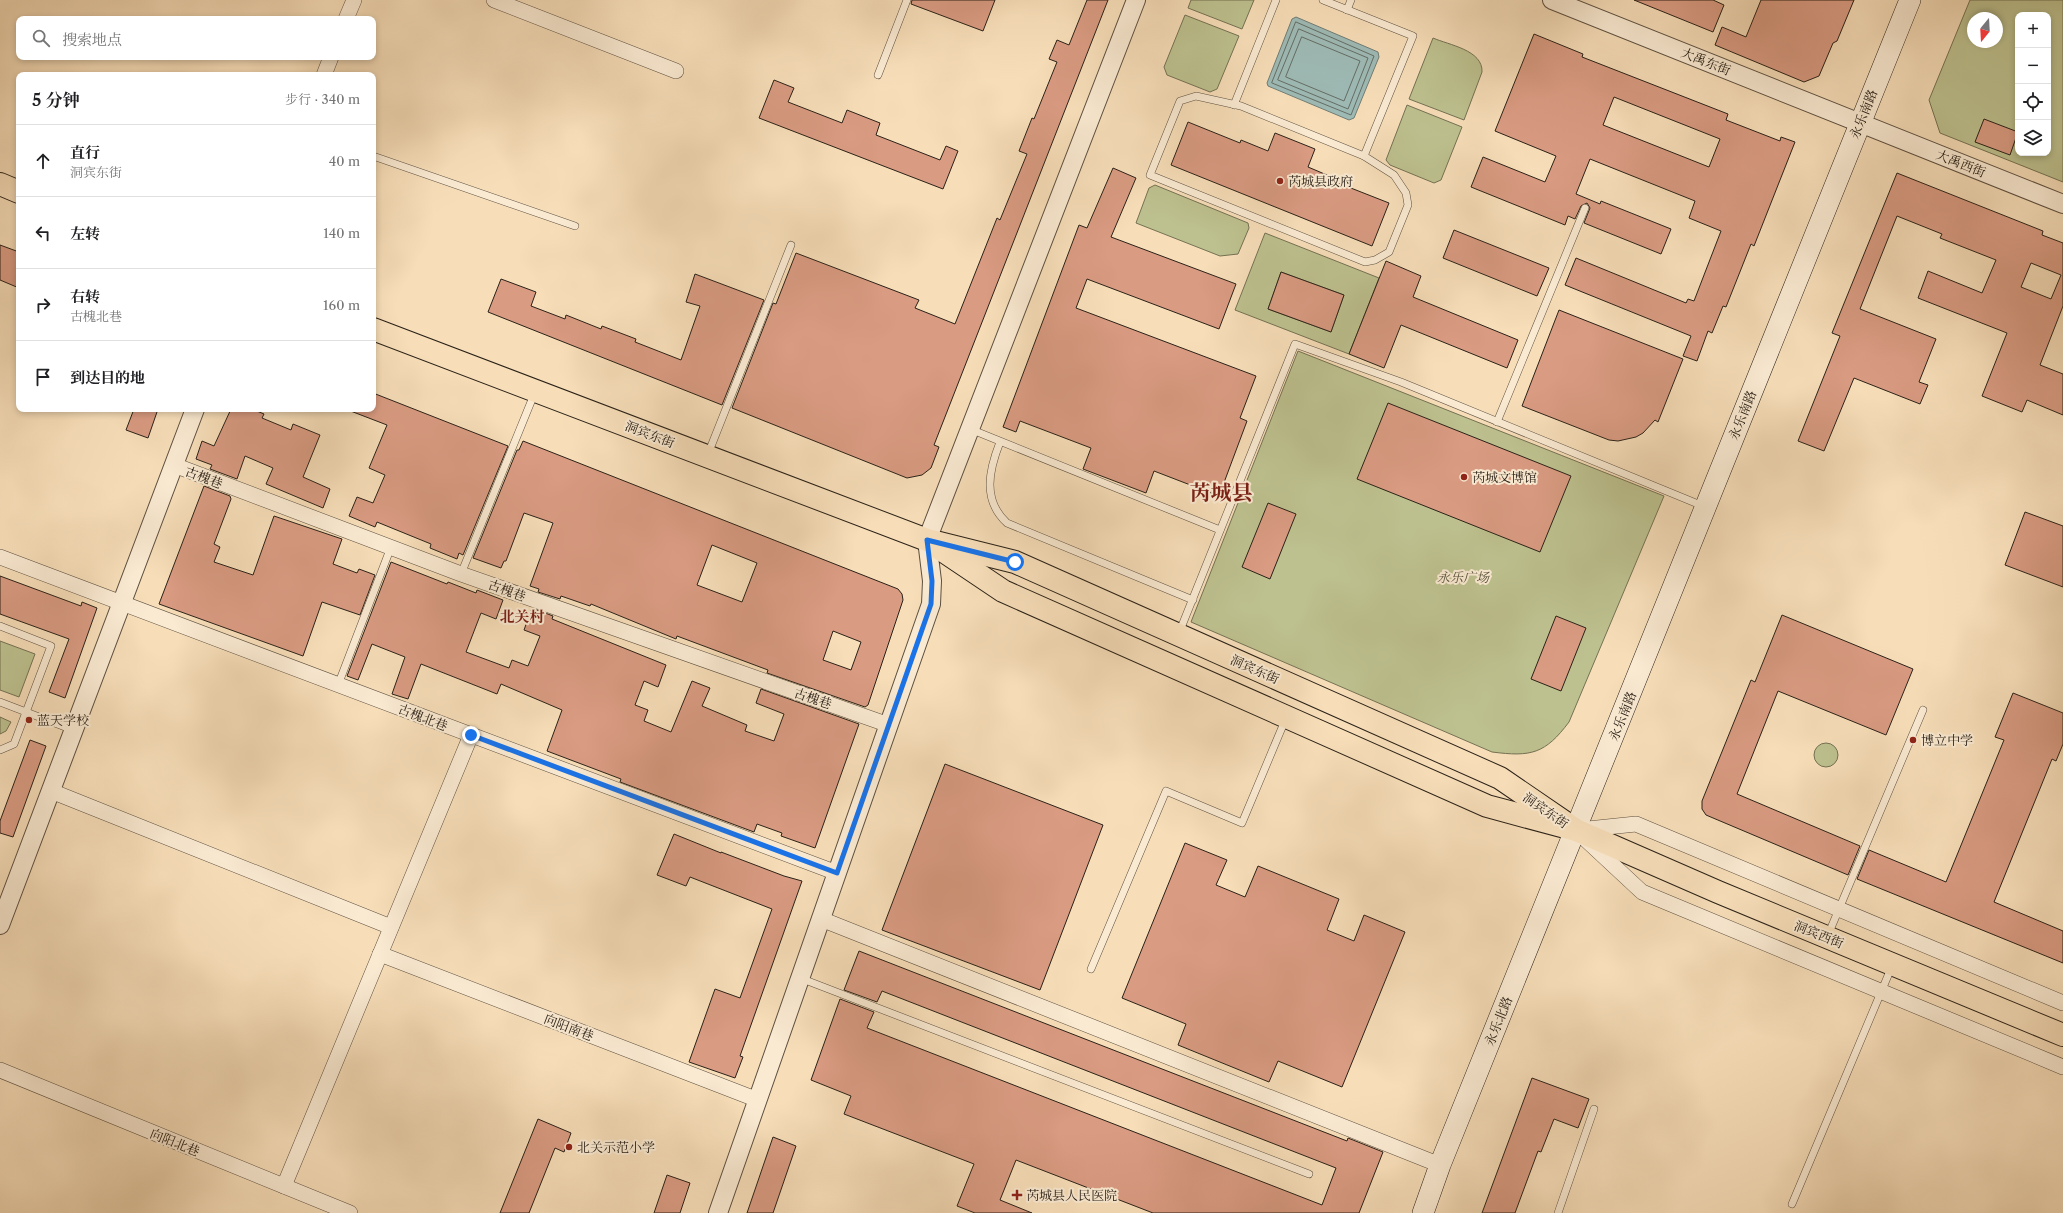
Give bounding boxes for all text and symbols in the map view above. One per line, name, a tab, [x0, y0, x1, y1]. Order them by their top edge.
north arrow	[1967, 12, 2003, 48]
map controls	[2015, 12, 2051, 156]
button: +	[2015, 12, 2051, 48]
search box	[16, 16, 376, 60]
icon: search	[30, 27, 52, 49]
text: 搜索地点	[62, 30, 122, 49]
street label: 大禹东街	[1679, 44, 1733, 78]
button: −	[2015, 48, 2051, 84]
button: locate	[2015, 84, 2051, 120]
street label: 永乐南路	[1846, 87, 1880, 141]
text: 5 分钟	[32, 90, 80, 110]
text: 步行 · 340 m	[285, 91, 360, 107]
button: layers	[2015, 120, 2051, 156]
text: 直行	[70, 143, 100, 162]
street label: 大禹西街	[1934, 146, 1988, 180]
icon: ahead	[32, 150, 54, 172]
text: 40 m	[329, 153, 360, 169]
text: 洞宾东街	[70, 164, 122, 180]
place label: 芮城县政府	[1288, 173, 1353, 189]
marker: 芮城县政府	[1275, 176, 1285, 186]
icon: left	[32, 222, 54, 244]
text: 左转	[70, 224, 100, 243]
text: 140 m	[323, 225, 360, 241]
text: 右转	[70, 287, 100, 306]
icon: right	[32, 294, 54, 316]
text: 160 m	[323, 297, 360, 313]
text: 古槐北巷	[70, 308, 122, 324]
icon: arrive	[32, 366, 54, 388]
text: 到达目的地	[70, 368, 145, 387]
street label: 永乐南路	[1725, 388, 1759, 442]
street label: 洞宾东街	[623, 417, 677, 451]
street label: 古槐巷	[183, 463, 225, 491]
place label: 芮城文博馆	[1472, 469, 1537, 485]
marker: 芮城文博馆	[1459, 472, 1469, 482]
district label: 芮城县	[1190, 480, 1253, 505]
route start	[1006, 553, 1024, 571]
park label: 永乐广场	[1437, 569, 1490, 585]
street label: 古槐巷	[486, 576, 528, 604]
district label: 北关村	[499, 607, 545, 626]
street label: 洞宾东街	[1228, 651, 1282, 687]
street label: 古槐巷	[792, 684, 834, 712]
street label: 永乐南路	[1605, 689, 1639, 743]
street label: 古槐北巷	[396, 700, 450, 734]
place label: 蓝天学校	[37, 712, 89, 728]
marker: 蓝天学校	[24, 715, 34, 725]
route end	[462, 726, 480, 744]
place label: 博立中学	[1921, 732, 1973, 748]
marker: 博立中学	[1908, 735, 1918, 745]
street label: 洞宾东街	[1520, 789, 1572, 831]
street label: 洞宾西街	[1792, 917, 1846, 951]
street label: 永乐北路	[1481, 994, 1515, 1048]
street label: 向阳南巷	[542, 1010, 596, 1044]
street label: 向阳北巷	[148, 1125, 202, 1159]
place label: 北关示范小学	[577, 1139, 655, 1155]
marker: 北关示范小学	[564, 1142, 574, 1152]
place label: 芮城县人民医院	[1026, 1187, 1117, 1203]
marker: 芮城县人民医院	[1011, 1189, 1023, 1201]

